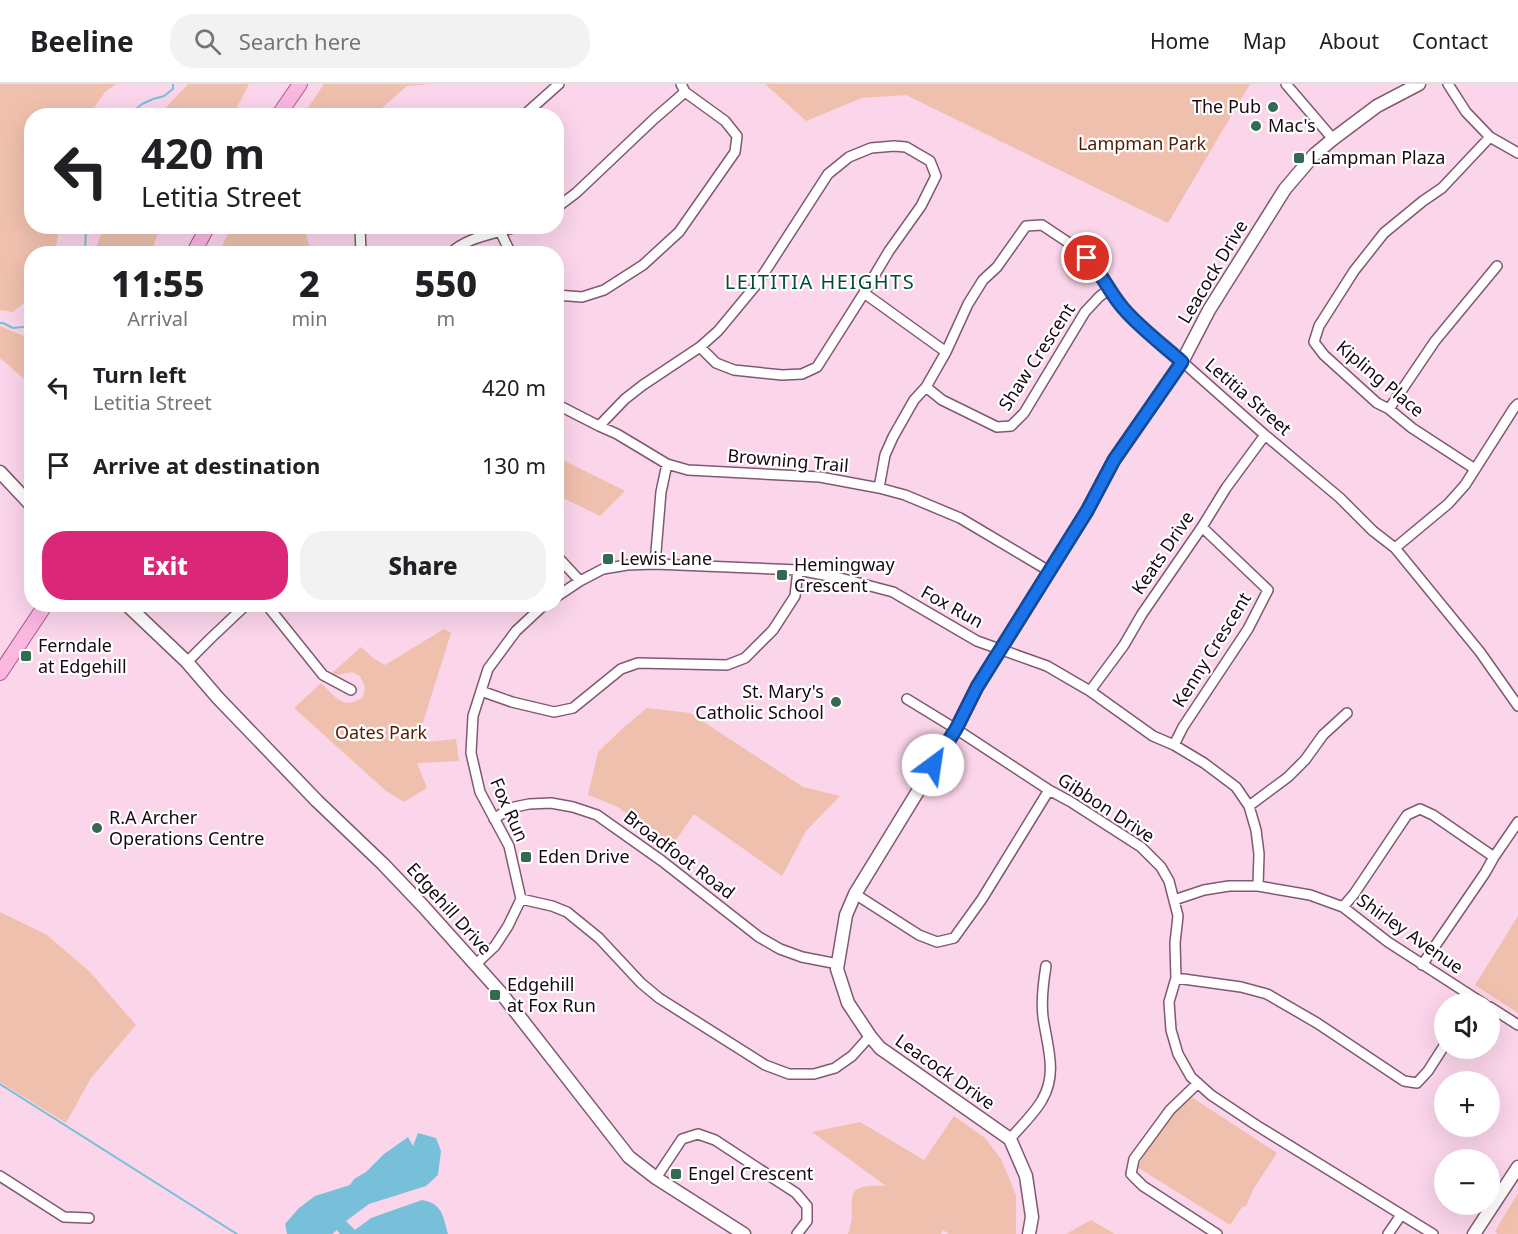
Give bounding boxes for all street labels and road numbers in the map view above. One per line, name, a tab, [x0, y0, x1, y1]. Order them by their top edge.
street label: Leacock Drive	[1172, 215, 1252, 328]
street label: Shaw Crescent	[992, 298, 1080, 415]
street label: Kipling Place	[1332, 335, 1430, 422]
street label: Letitia Street	[1200, 352, 1297, 441]
street label: Browning Trail	[726, 443, 850, 477]
street label: Keats Drive	[1125, 506, 1199, 599]
street label: Fox Run	[917, 579, 988, 633]
street label: Kenny Crescent	[1166, 587, 1256, 711]
street label: Gibbon Drive	[1053, 767, 1160, 847]
street label: Fox Run	[485, 774, 535, 845]
street label: Broadfoot Road	[619, 805, 740, 904]
street label: Edgehill Drive	[402, 857, 498, 960]
street label: Shirley Avenue	[1353, 888, 1468, 979]
street label: Leacock Drive	[891, 1028, 1000, 1114]

